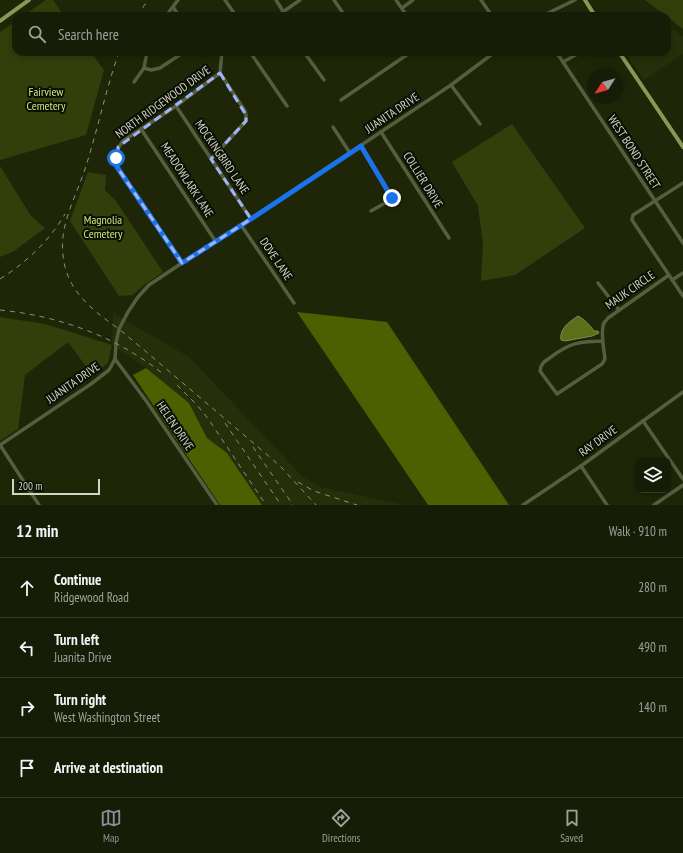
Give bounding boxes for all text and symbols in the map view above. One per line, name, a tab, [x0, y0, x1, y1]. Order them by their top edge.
search box	[12, 12, 671, 56]
icon: search	[26, 23, 48, 45]
text: Search here	[58, 25, 119, 44]
street label: NORTH RIDGEWOOD DRIVE	[112, 62, 213, 141]
north arrow	[587, 68, 623, 104]
park label: Fairview Cemetery	[27, 84, 66, 113]
street label: JUANITA DRIVE	[361, 89, 422, 137]
street label: WEST BOND STREET	[605, 112, 664, 192]
street label: MOCKINGBIRD LANE	[192, 117, 253, 197]
street label: MEADOWLARK LANE	[158, 139, 217, 220]
route start	[107, 149, 125, 167]
street label: COLLIER DRIVE	[400, 149, 447, 211]
route end	[383, 189, 401, 207]
park label: Magnolia Cemetery	[84, 212, 123, 241]
street label: DOVE LANE	[257, 235, 296, 283]
street label: MAUK CIRCLE	[602, 267, 657, 312]
street label: JUANITA DRIVE	[42, 359, 102, 407]
street label: HELEN DRIVE	[153, 398, 197, 453]
street label: RAY DRIVE	[576, 422, 620, 460]
map controls	[635, 457, 671, 493]
button: layers	[635, 457, 671, 493]
scale bar	[12, 477, 100, 496]
text: 200 m	[18, 479, 42, 493]
text: 12 min	[16, 520, 58, 542]
text: Walk · 910 m	[609, 523, 667, 540]
text: Continue	[54, 570, 101, 589]
icon: ahead	[16, 577, 38, 599]
text: 280 m	[638, 579, 667, 596]
text: Ridgewood Road	[54, 589, 129, 606]
text: Turn left	[54, 630, 99, 649]
icon: left	[16, 637, 38, 659]
text: 490 m	[638, 639, 667, 656]
text: Juanita Drive	[54, 649, 112, 666]
text: Turn right	[54, 690, 106, 709]
icon: right	[16, 697, 38, 719]
text: 140 m	[638, 699, 667, 716]
text: West Washington Street	[54, 709, 160, 726]
icon: arrive	[16, 757, 38, 779]
text: Arrive at destination	[54, 758, 163, 777]
tab: Map	[100, 807, 122, 845]
tab: Directions	[322, 807, 360, 845]
tab: Saved	[560, 807, 583, 845]

